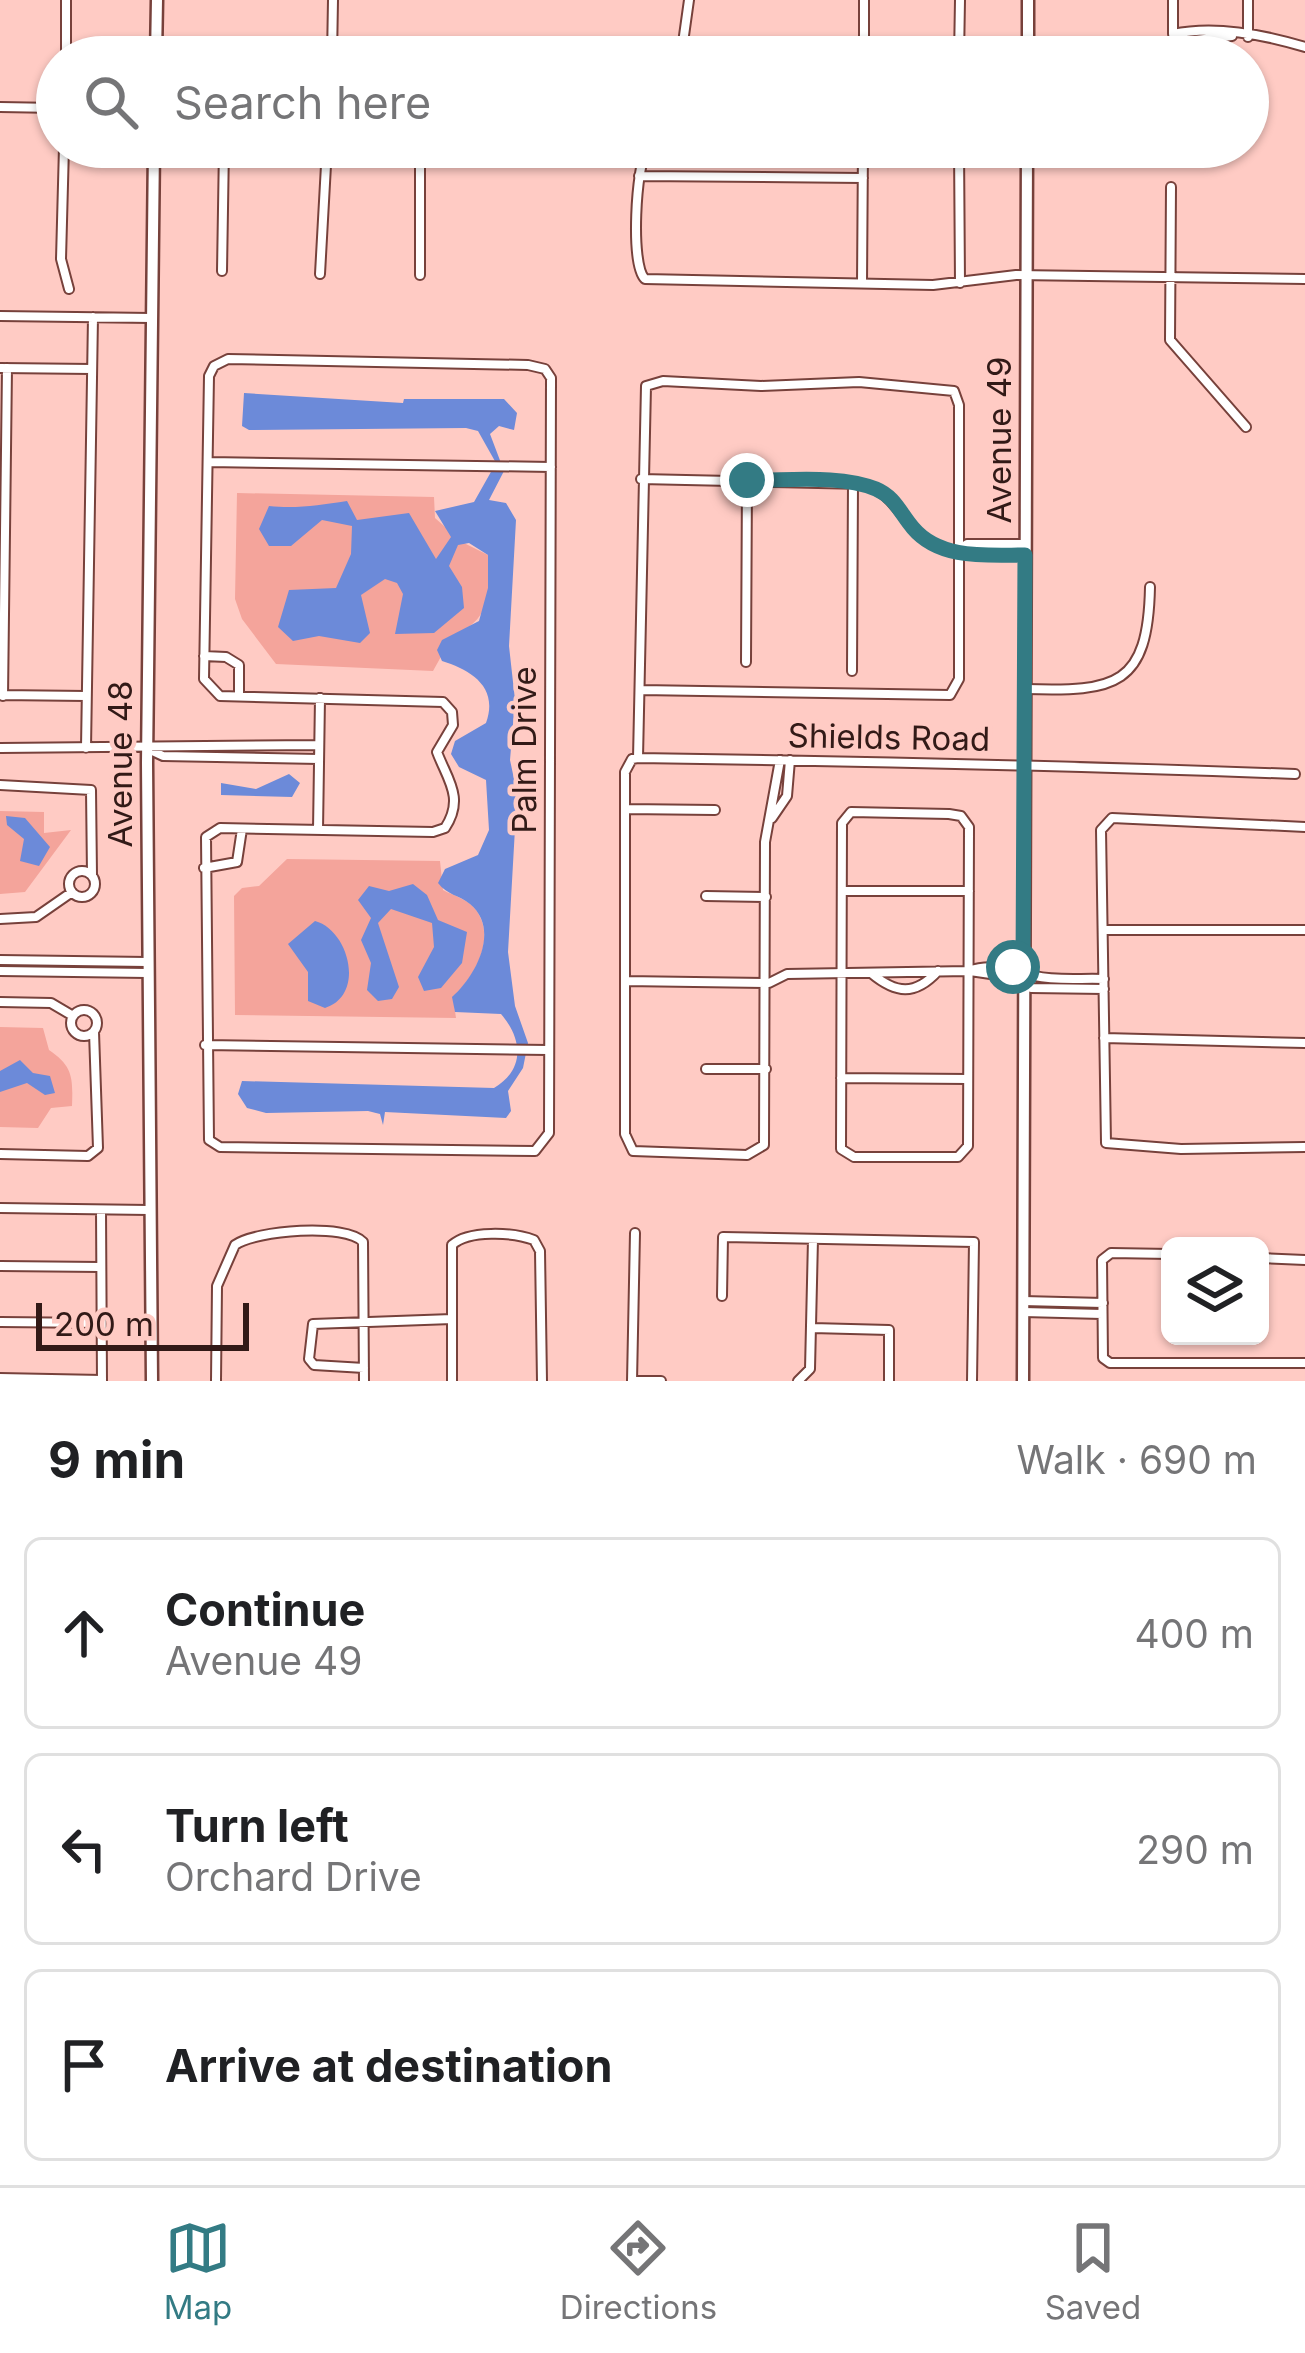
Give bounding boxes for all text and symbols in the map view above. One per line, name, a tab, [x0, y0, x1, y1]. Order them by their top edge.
search box	[36, 36, 1269, 168]
icon: search	[78, 69, 144, 135]
text: Search here	[174, 75, 431, 130]
street label: Avenue 49	[979, 357, 1019, 523]
route end	[720, 453, 774, 507]
street label: Palm Drive	[504, 666, 544, 834]
street label: Avenue 48	[100, 681, 140, 847]
street label: Shields Road	[787, 715, 991, 759]
route start	[986, 940, 1040, 994]
map controls	[1161, 1237, 1269, 1345]
button: layers	[1161, 1237, 1269, 1345]
scale bar	[36, 1297, 249, 1350]
text: 200 m	[54, 1304, 154, 1344]
text: 9 min	[48, 1429, 185, 1490]
text: Walk · 690 m	[1017, 1436, 1257, 1483]
text: Continue	[165, 1582, 365, 1637]
icon: ahead	[51, 1600, 117, 1666]
text: 400 m	[1134, 1610, 1254, 1657]
text: Avenue 49	[165, 1637, 362, 1684]
text: Turn left	[165, 1798, 349, 1853]
icon: left	[51, 1816, 117, 1882]
text: 290 m	[1136, 1826, 1254, 1873]
text: Orchard Drive	[165, 1853, 422, 1900]
icon: arrive	[51, 2032, 117, 2098]
text: Arrive at destination	[165, 2038, 612, 2093]
tab: Map	[164, 2215, 232, 2327]
tab: Directions	[560, 2215, 717, 2327]
tab: Saved	[1045, 2215, 1141, 2327]

